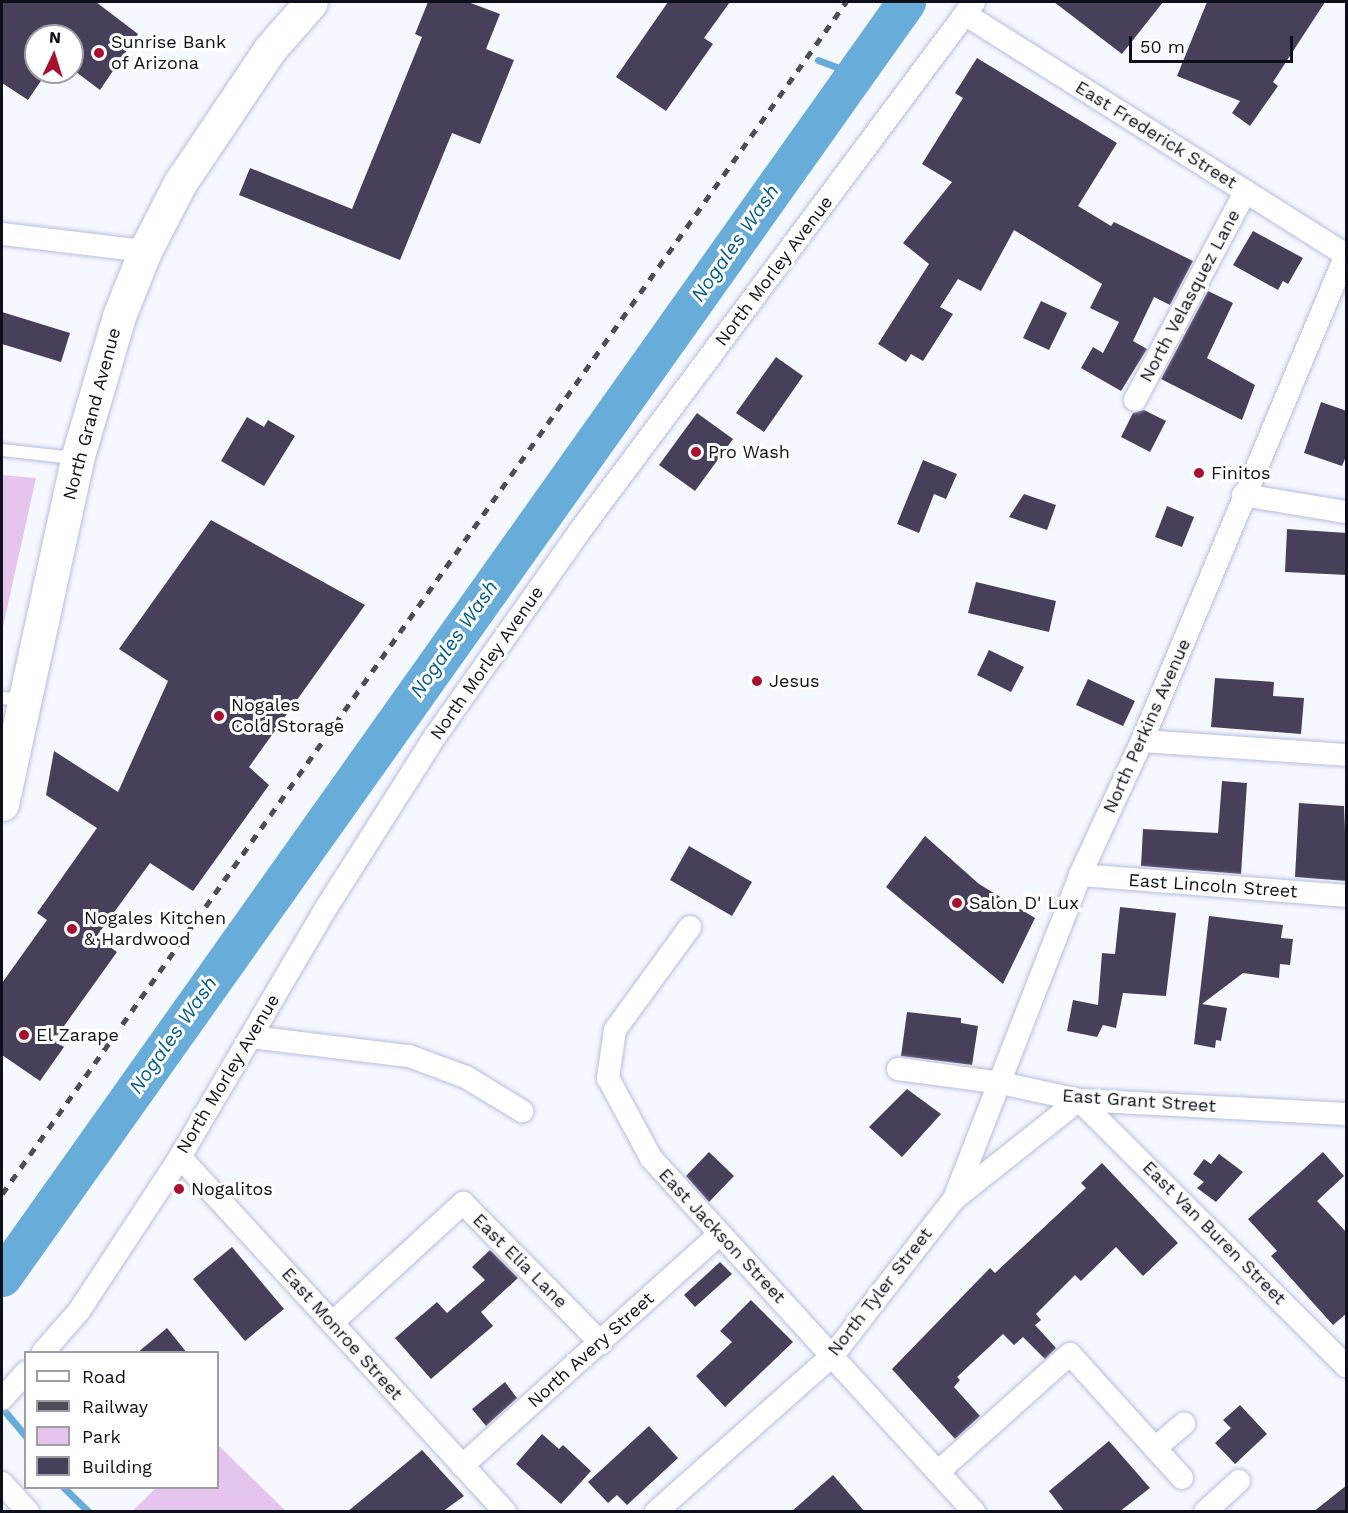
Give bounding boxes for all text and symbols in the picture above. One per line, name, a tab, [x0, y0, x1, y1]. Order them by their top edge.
north arrow	[24, 24, 84, 84]
scale bar	[1132, 24, 1296, 62]
text: N	[49, 28, 62, 47]
place label: Sunrise Bank of Arizona	[111, 32, 226, 74]
text: 50 m	[1140, 36, 1185, 57]
marker: Sunrise Bank of Arizona	[92, 46, 106, 60]
street label: East Frederick Street	[1071, 76, 1241, 194]
water label: Nogales Wash	[686, 180, 784, 306]
street label: North Morley Avenue	[710, 191, 838, 351]
street label: North Velasquez Lane	[1135, 206, 1245, 386]
street label: North Grand Avenue	[59, 325, 125, 503]
place label: Pro Wash	[708, 441, 790, 463]
marker: Pro Wash	[689, 445, 703, 459]
place label: Finitos	[1211, 462, 1271, 484]
marker: Finitos	[1192, 466, 1206, 480]
water label: Nogales Wash	[405, 576, 503, 702]
street label: North Morley Avenue	[426, 582, 548, 744]
street label: North Perkins Avenue	[1099, 635, 1195, 817]
place label: Jesus	[769, 670, 820, 692]
marker: Jesus	[750, 674, 764, 688]
place label: Nogales Cold Storage	[231, 695, 344, 738]
marker: Nogales Cold Storage	[212, 709, 226, 723]
street label: East Lincoln Street	[1128, 869, 1298, 903]
place label: Salon D' Lux	[969, 892, 1079, 914]
marker: Salon D' Lux	[950, 896, 964, 910]
place label: Nogales Kitchen & Hardwood	[84, 908, 226, 950]
marker: Nogales Kitchen & Hardwood	[65, 922, 79, 936]
water label: Nogales Wash	[124, 972, 222, 1098]
street label: North Morley Avenue	[172, 990, 284, 1158]
place label: El Zarape	[36, 1024, 120, 1046]
marker: El Zarape	[17, 1028, 31, 1042]
street label: East Grant Street	[1061, 1085, 1217, 1117]
street label: East Van Buren Street	[1138, 1157, 1290, 1309]
street label: East Jackson Street	[654, 1164, 790, 1308]
place label: Nogalitos	[191, 1178, 273, 1200]
marker: Nogalitos	[172, 1182, 186, 1196]
street label: East Elia Lane	[468, 1209, 572, 1313]
street label: North Tyler Street	[823, 1223, 937, 1361]
street label: East Monroe Street	[277, 1263, 407, 1405]
street label: North Avery Street	[523, 1287, 659, 1413]
legend	[24, 1351, 219, 1489]
text: Road	[82, 1366, 126, 1387]
text: Railway	[82, 1396, 148, 1417]
text: Park	[82, 1426, 121, 1447]
text: Building	[82, 1456, 152, 1477]

